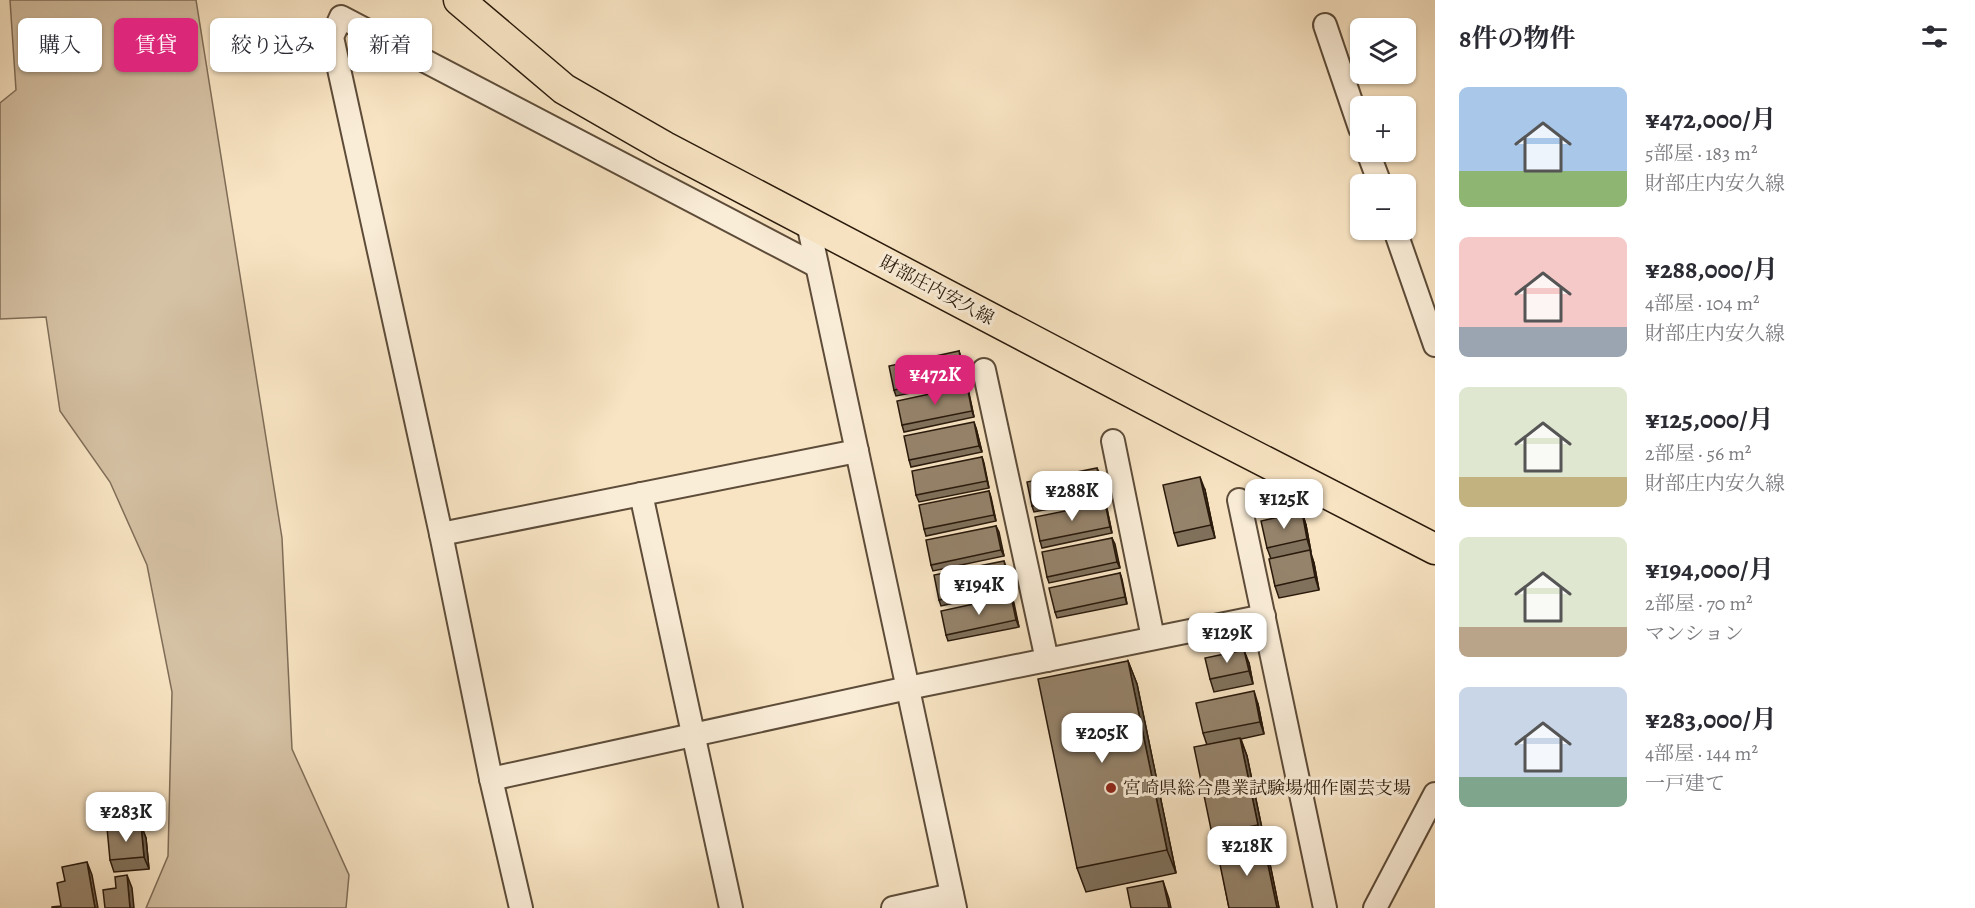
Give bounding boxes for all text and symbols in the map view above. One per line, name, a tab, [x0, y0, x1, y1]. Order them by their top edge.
chip: 購入	[18, 18, 102, 72]
chip: 賃貸	[114, 18, 198, 72]
chip: 絞り込み	[210, 18, 336, 72]
chip: 新着	[348, 18, 432, 72]
map controls	[1350, 18, 1416, 240]
button: layers	[1350, 18, 1416, 84]
icon: filters	[1918, 20, 1951, 53]
text: 8件の物件	[1459, 21, 1575, 56]
button: +	[1350, 96, 1416, 162]
text: ¥472,000/月	[1645, 102, 1777, 137]
icon: home	[1507, 111, 1579, 183]
text: 5部屋 · 183 m²	[1645, 140, 1758, 167]
text: 財部庄内安久線	[1645, 170, 1785, 197]
button: −	[1350, 174, 1416, 240]
street label: 財部庄内安久線	[876, 250, 998, 330]
text: ¥288,000/月	[1645, 252, 1778, 287]
icon: home	[1507, 261, 1579, 333]
text: 4部屋 · 104 m²	[1645, 290, 1760, 317]
text: 財部庄内安久線	[1645, 320, 1785, 347]
pin: ¥472K	[893, 355, 977, 406]
text: ¥472K	[909, 361, 961, 388]
text: ¥125,000/月	[1645, 402, 1774, 437]
icon: home	[1507, 411, 1579, 483]
text: 2部屋 · 56 m²	[1645, 440, 1751, 467]
text: 財部庄内安久線	[1645, 470, 1785, 497]
pin: ¥288K	[1030, 471, 1114, 522]
text: ¥288K	[1045, 477, 1099, 504]
pin: ¥125K	[1242, 479, 1326, 530]
text: ¥125K	[1259, 485, 1309, 512]
text: ¥194,000/月	[1645, 552, 1774, 587]
icon: home	[1507, 561, 1579, 633]
pin: ¥194K	[937, 565, 1021, 616]
text: ¥194K	[954, 571, 1004, 598]
text: 2部屋 · 70 m²	[1645, 590, 1753, 617]
pin: ¥129K	[1185, 613, 1269, 664]
text: ¥129K	[1202, 619, 1252, 646]
text: マンション	[1645, 620, 1744, 647]
text: ¥283,000/月	[1645, 702, 1777, 737]
icon: home	[1507, 711, 1579, 783]
pin: ¥205K	[1060, 713, 1144, 764]
text: ¥205K	[1076, 719, 1128, 746]
text: 4部屋 · 144 m²	[1645, 740, 1758, 767]
text: 一戸建て	[1645, 770, 1725, 797]
place label: 宮崎県総合農業試験場畑作園芸支場	[1123, 776, 1411, 800]
marker: 宮崎県総合農業試験場畑作園芸支場	[1104, 781, 1118, 795]
pin: ¥283K	[84, 792, 168, 843]
text: ¥283K	[100, 798, 152, 825]
pin: ¥218K	[1205, 826, 1289, 877]
text: ¥218K	[1221, 832, 1273, 859]

